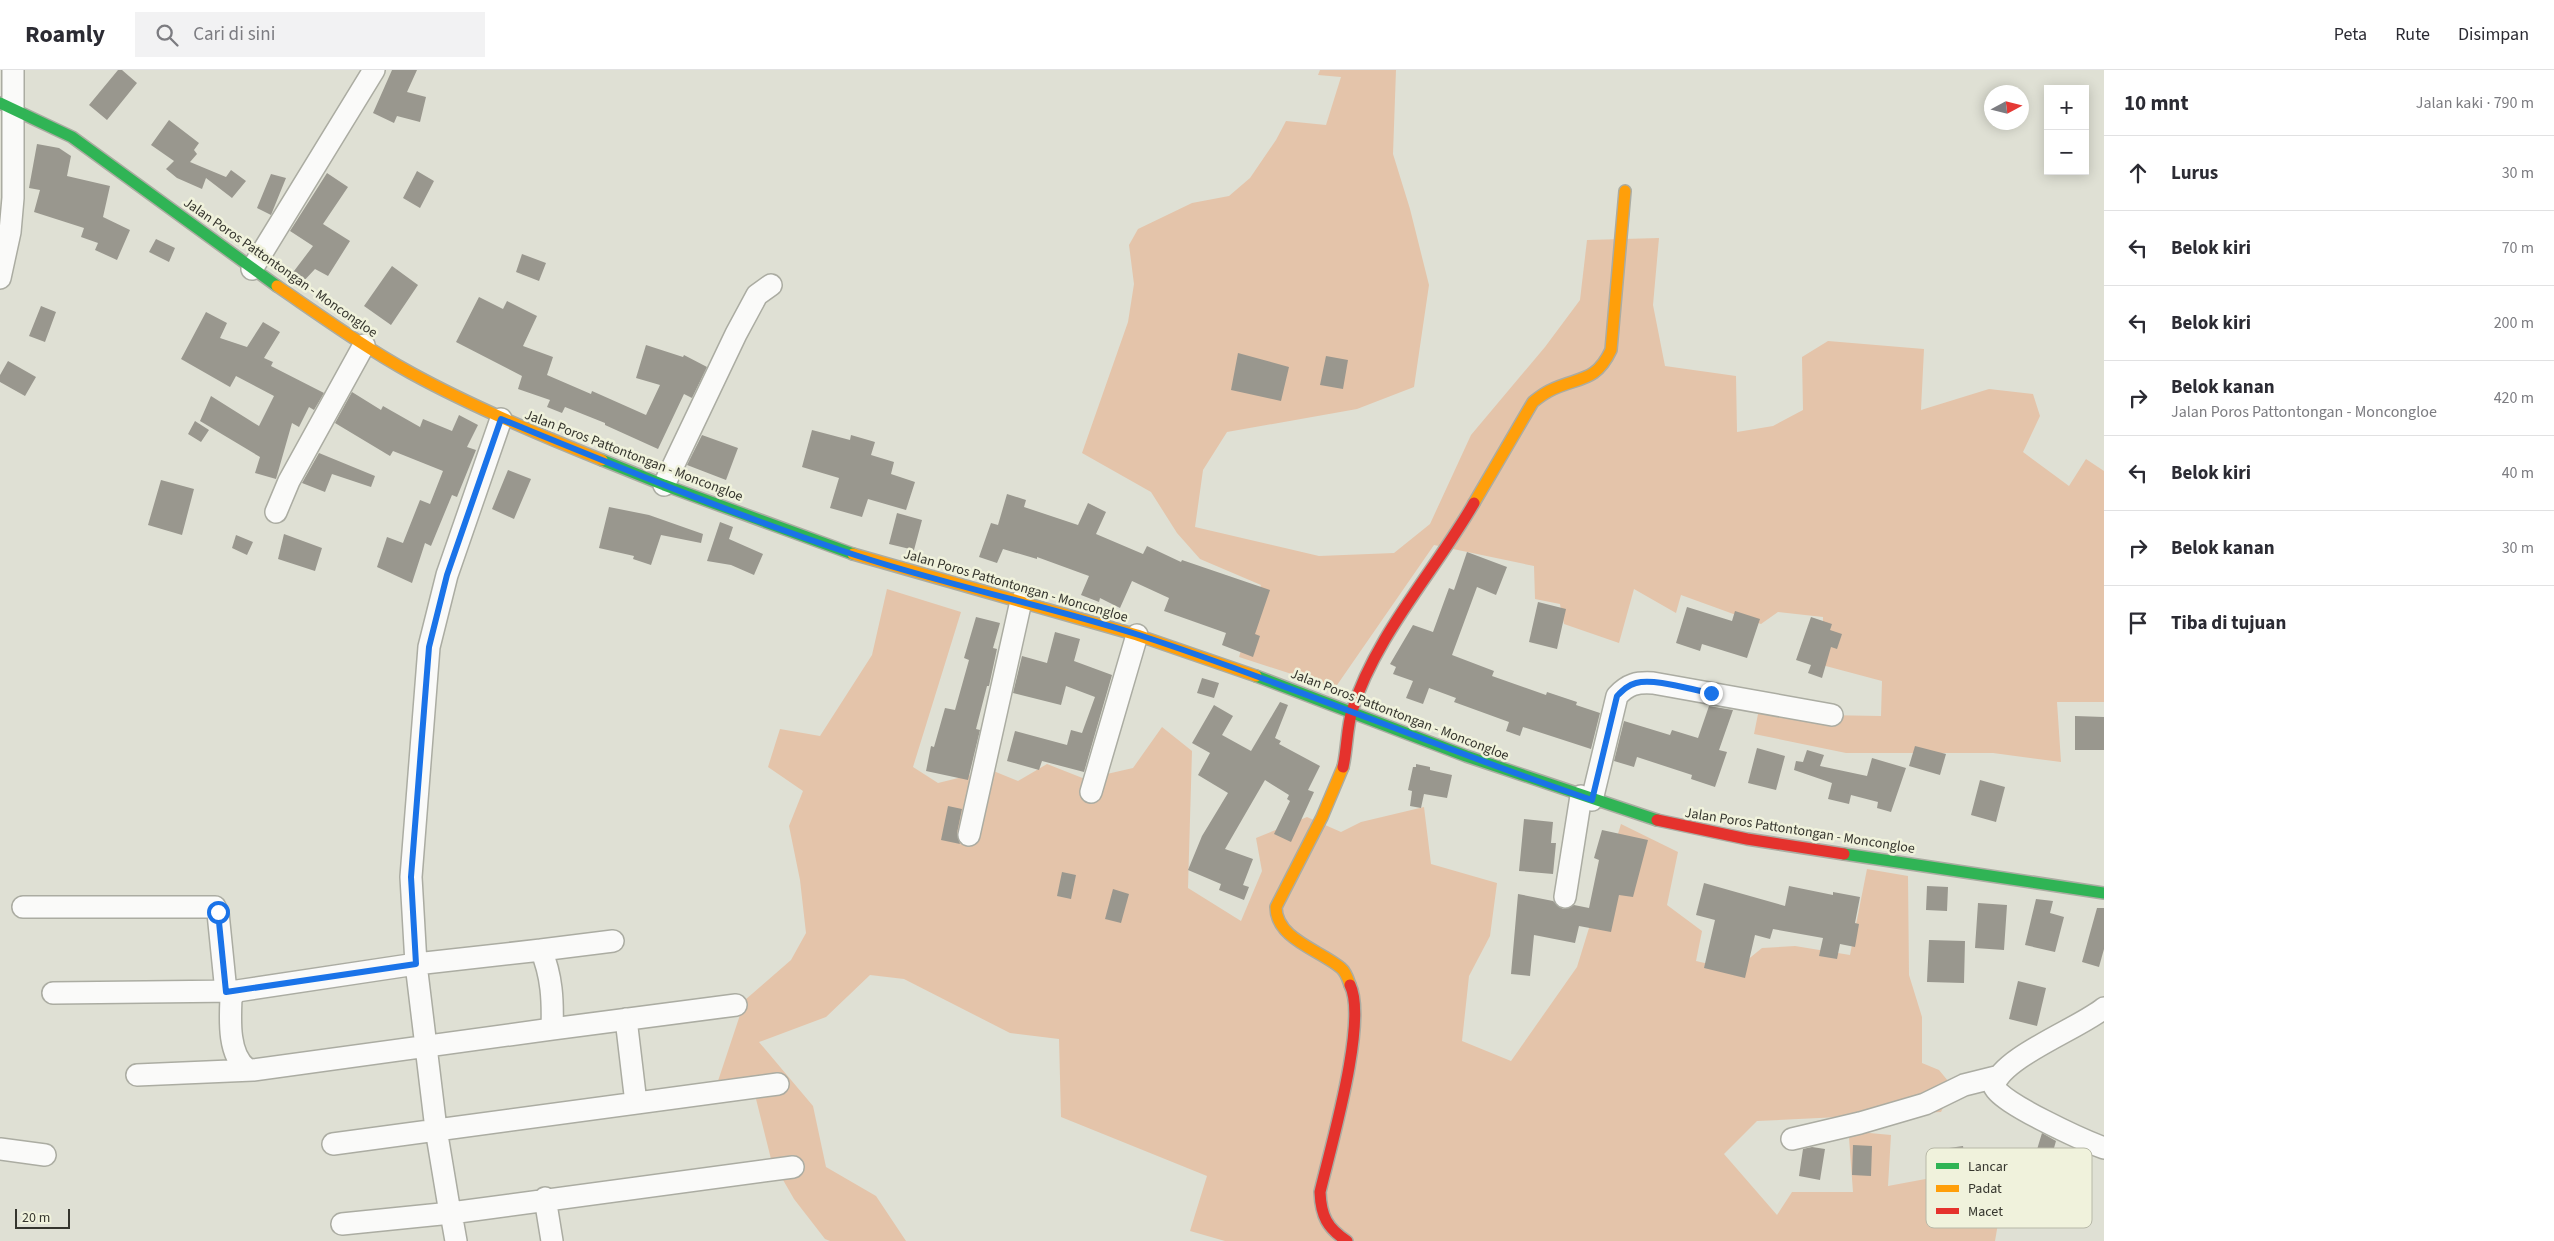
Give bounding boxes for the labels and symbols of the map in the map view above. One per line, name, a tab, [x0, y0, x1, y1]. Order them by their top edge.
north arrow	[1984, 85, 2029, 130]
street label: Jalan Poros Pattontongan - Moncongloe	[179, 193, 381, 343]
street label: Jalan Poros Pattontongan - Moncongloe	[521, 405, 746, 507]
street label: Jalan Poros Pattontongan - Moncongloe	[901, 544, 1130, 628]
street label: Jalan Poros Pattontongan - Moncongloe	[1287, 664, 1512, 766]
route end	[1700, 682, 1723, 705]
street label: Jalan Poros Pattontongan - Moncongloe	[1683, 803, 1916, 859]
route start	[207, 901, 230, 924]
legend	[1926, 1148, 2092, 1228]
text: Lancar	[1968, 1157, 2008, 1177]
text: Padat	[1968, 1179, 2002, 1199]
text: Macet	[1968, 1202, 2003, 1222]
scale bar	[15, 1206, 70, 1229]

